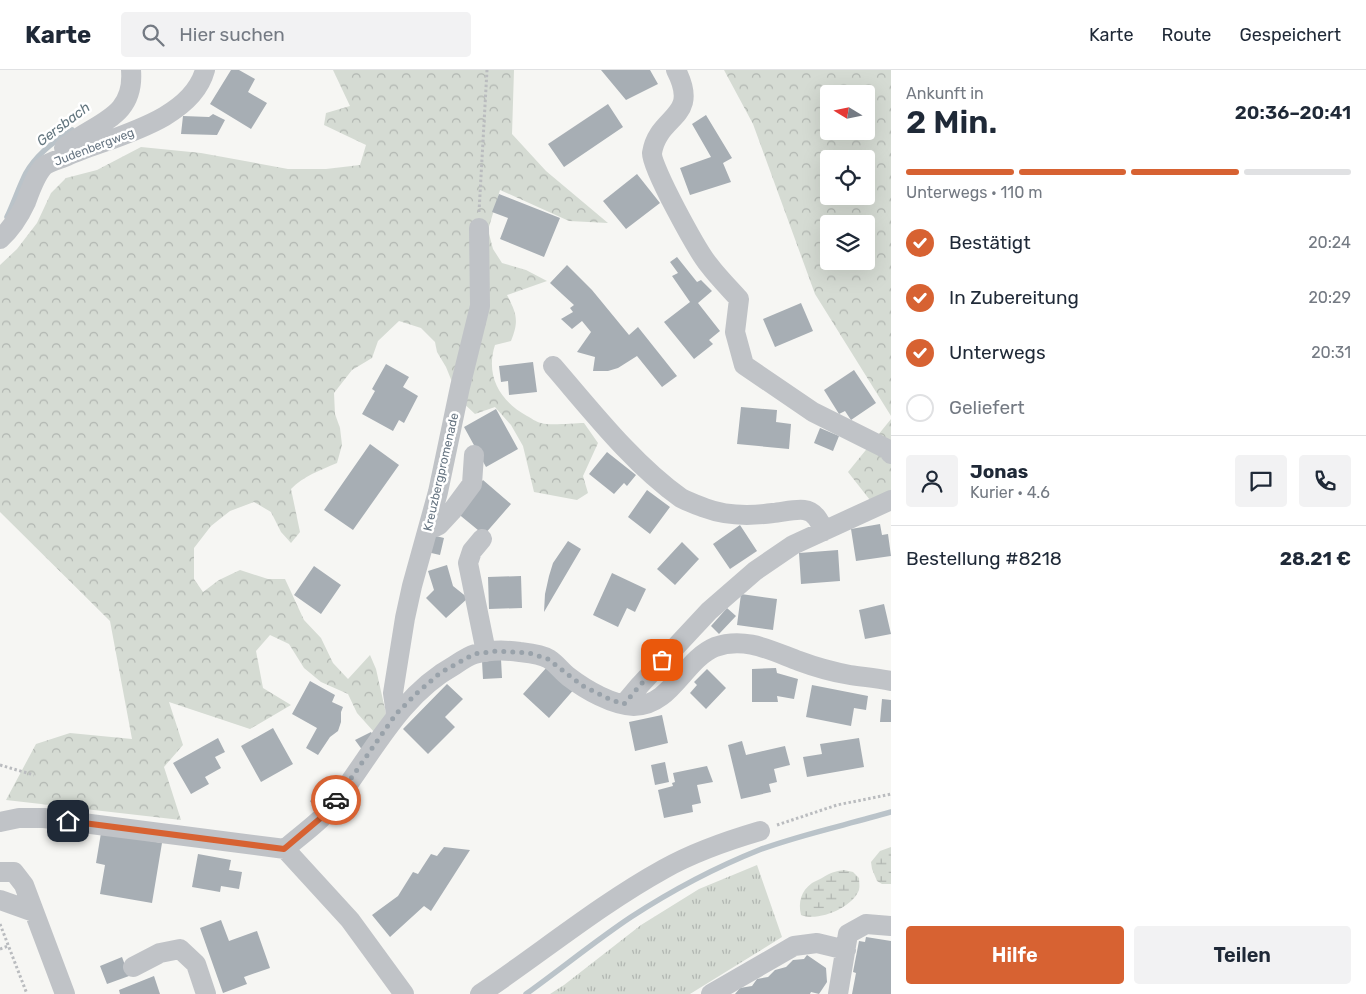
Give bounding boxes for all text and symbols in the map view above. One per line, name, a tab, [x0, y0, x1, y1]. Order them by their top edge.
search box	[121, 12, 471, 57]
text: Karte	[25, 21, 91, 49]
icon: search	[139, 21, 167, 49]
text: Hier suchen	[179, 23, 285, 46]
text: Karte	[1089, 24, 1133, 46]
text: Route	[1161, 24, 1211, 46]
text: Gespeichert	[1239, 24, 1341, 46]
text: Ankunft in	[906, 84, 984, 103]
north arrow	[820, 85, 875, 140]
map controls	[820, 85, 875, 270]
water label: Gersbach	[33, 99, 93, 150]
text: 20:36–20:41	[1235, 101, 1351, 124]
text: 2 Min.	[906, 103, 997, 141]
street label: Judenbergweg	[52, 125, 136, 169]
button: locate	[820, 150, 875, 205]
text: Unterwegs · 110 m	[906, 183, 1043, 202]
button: layers	[820, 215, 875, 270]
icon: check	[906, 229, 934, 257]
text: Bestätigt	[949, 231, 1031, 254]
text: 20:24	[1308, 233, 1351, 252]
icon: check	[906, 284, 934, 312]
text: In Zubereitung	[949, 286, 1079, 309]
text: 20:29	[1308, 288, 1351, 307]
icon: check	[906, 339, 934, 367]
text: Unterwegs	[949, 341, 1046, 364]
text: 20:31	[1311, 343, 1351, 362]
text: Geliefert	[949, 396, 1025, 419]
street label: Kreuzbergpromenade	[421, 411, 461, 532]
button: person	[906, 455, 958, 507]
button: chat	[1235, 455, 1287, 507]
button: phone	[1299, 455, 1351, 507]
text: Jonas	[970, 460, 1028, 483]
text: Kurier · 4.6	[970, 483, 1050, 502]
text: Bestellung #8218	[906, 547, 1062, 570]
text: 28.21 €	[1280, 547, 1351, 570]
pin	[641, 639, 683, 681]
icon: bag	[648, 646, 676, 674]
courier	[311, 775, 361, 825]
icon: car	[322, 786, 350, 814]
pin	[47, 800, 89, 842]
icon: home	[54, 807, 82, 835]
button: Hilfe	[906, 926, 1124, 984]
button: Teilen	[1134, 926, 1351, 984]

